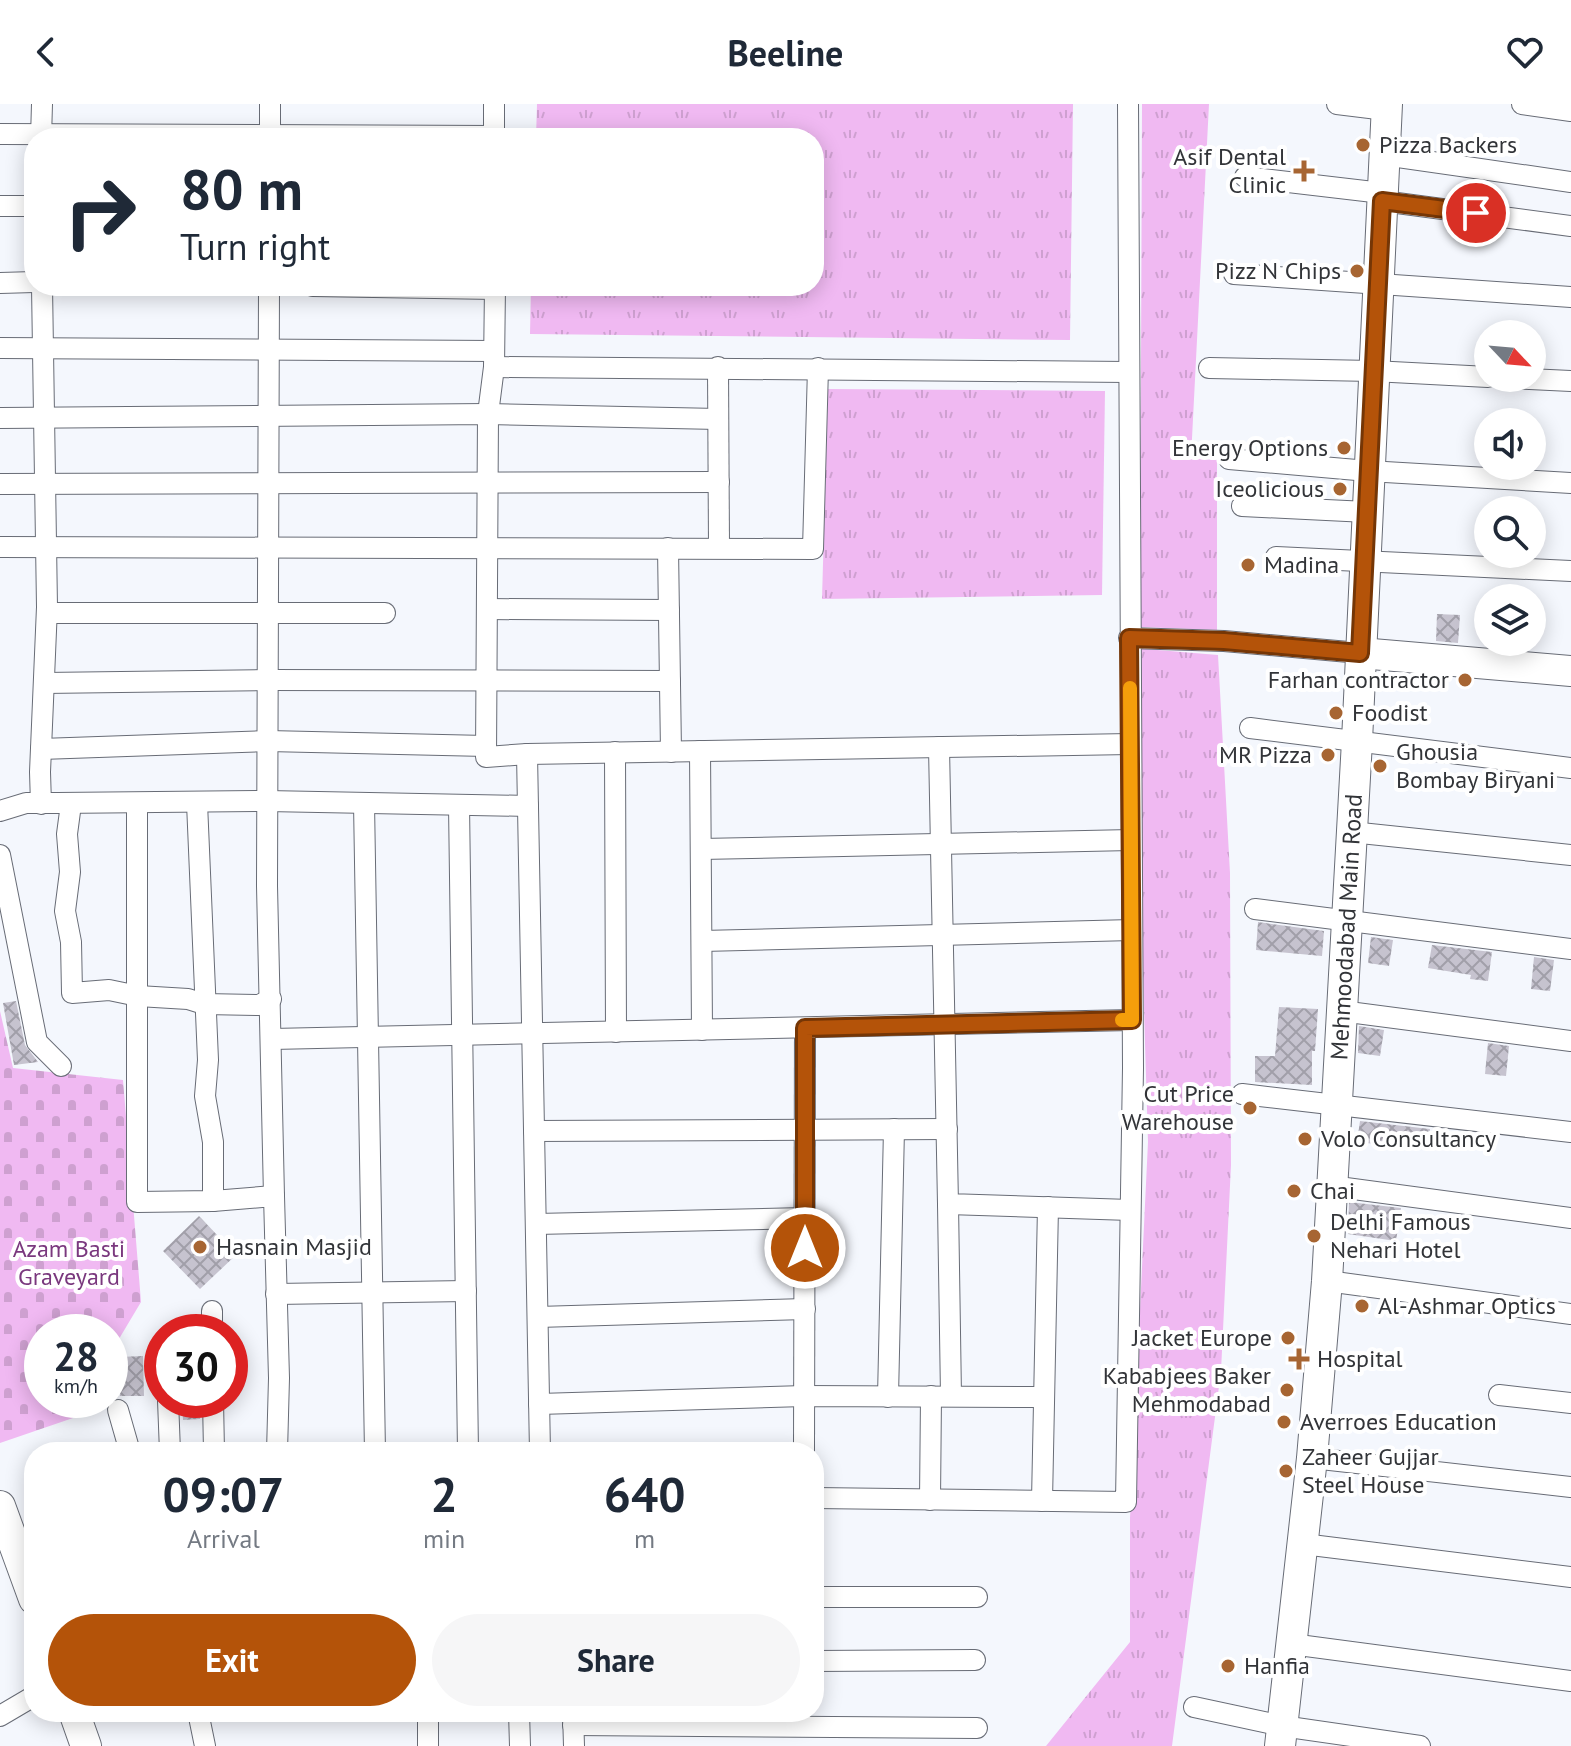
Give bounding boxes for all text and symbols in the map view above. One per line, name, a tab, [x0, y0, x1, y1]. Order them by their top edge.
text: Beeline	[728, 29, 843, 76]
icon: back	[24, 30, 68, 74]
icon: heart	[1503, 30, 1547, 74]
place label: Pizza Backers	[1379, 129, 1517, 160]
marker: Pizza Backers	[1354, 136, 1372, 154]
place label: Asif Dental Clinic	[1173, 141, 1286, 200]
text: 80 m	[180, 153, 303, 225]
icon: right	[48, 160, 152, 264]
marker: Asif Dental Clinic	[1293, 160, 1315, 182]
pin	[1442, 179, 1510, 247]
icon: arrive	[1454, 191, 1498, 235]
text: Turn right	[180, 223, 330, 270]
place label: Pizz N Chips	[1215, 255, 1341, 286]
marker: Pizz N Chips	[1348, 262, 1366, 280]
north arrow	[1474, 320, 1546, 392]
map controls	[1474, 320, 1546, 656]
button: sound	[1474, 408, 1546, 480]
place label: Energy Options	[1172, 432, 1328, 463]
marker: Energy Options	[1335, 439, 1353, 457]
place label: Iceolicious	[1215, 473, 1324, 504]
marker: Iceolicious	[1331, 480, 1349, 498]
button: search	[1474, 496, 1546, 568]
place label: Madina	[1264, 549, 1339, 580]
marker: Madina	[1239, 556, 1257, 574]
button: layers	[1474, 584, 1546, 656]
place label: Farhan contractor	[1268, 664, 1449, 695]
marker: Farhan contractor	[1456, 671, 1474, 689]
place label: Foodist	[1352, 697, 1428, 728]
marker: Foodist	[1327, 704, 1345, 722]
place label: Ghousia Bombay Biryani	[1396, 736, 1555, 795]
place label: MR Pizza	[1219, 739, 1312, 770]
marker: MR Pizza	[1319, 746, 1337, 764]
marker: Ghousia Bombay Biryani	[1371, 757, 1389, 775]
street label: Mehmoodabad Main Road	[1323, 793, 1369, 1061]
place label: Cut Price Warehouse	[1122, 1078, 1234, 1137]
marker: Cut Price Warehouse	[1241, 1099, 1259, 1117]
place label: Volo Consultancy	[1320, 1123, 1496, 1154]
marker: Volo Consultancy	[1296, 1130, 1314, 1148]
place label: Chai	[1310, 1175, 1355, 1206]
marker: Chai	[1285, 1182, 1303, 1200]
position arrow	[763, 1206, 847, 1290]
place label: Delhi Famous Nehari Hotel	[1330, 1206, 1471, 1265]
marker: Delhi Famous Nehari Hotel	[1305, 1227, 1323, 1245]
place label: Hasnain Masjid	[216, 1231, 372, 1262]
park label: Azam Basti Graveyard	[13, 1233, 125, 1292]
marker: Hasnain Masjid	[191, 1238, 209, 1256]
place label: Al-Ashmar Optics	[1378, 1290, 1556, 1321]
marker: Al-Ashmar Optics	[1353, 1297, 1371, 1315]
speed limit sign: 30	[144, 1314, 248, 1418]
place label: Jacket Europe	[1131, 1322, 1272, 1353]
marker: Jacket Europe	[1279, 1329, 1297, 1347]
text: 28	[53, 1330, 99, 1382]
place label: Hospital	[1317, 1343, 1403, 1374]
marker: Hospital	[1288, 1348, 1310, 1370]
place label: Kababjees Baker Mehmodabad	[1103, 1360, 1271, 1419]
text: km/h	[54, 1373, 98, 1399]
marker: Kababjees Baker Mehmodabad	[1278, 1381, 1296, 1399]
place label: Averroes Education	[1300, 1406, 1497, 1437]
marker: Averroes Education	[1275, 1413, 1293, 1431]
place label: Zaheer Gujjar Steel House	[1302, 1441, 1439, 1500]
marker: Zaheer Gujjar Steel House	[1277, 1462, 1295, 1480]
text: 09:07	[163, 1463, 284, 1525]
text: 2	[430, 1463, 458, 1525]
text: 640	[604, 1463, 685, 1525]
text: Arrival	[187, 1522, 260, 1555]
text: min	[423, 1522, 465, 1555]
text: m	[634, 1522, 655, 1555]
button: Exit	[48, 1614, 416, 1706]
button: Share	[432, 1614, 800, 1706]
place label: Hanfia	[1244, 1650, 1310, 1681]
marker: Hanfia	[1219, 1657, 1237, 1675]

